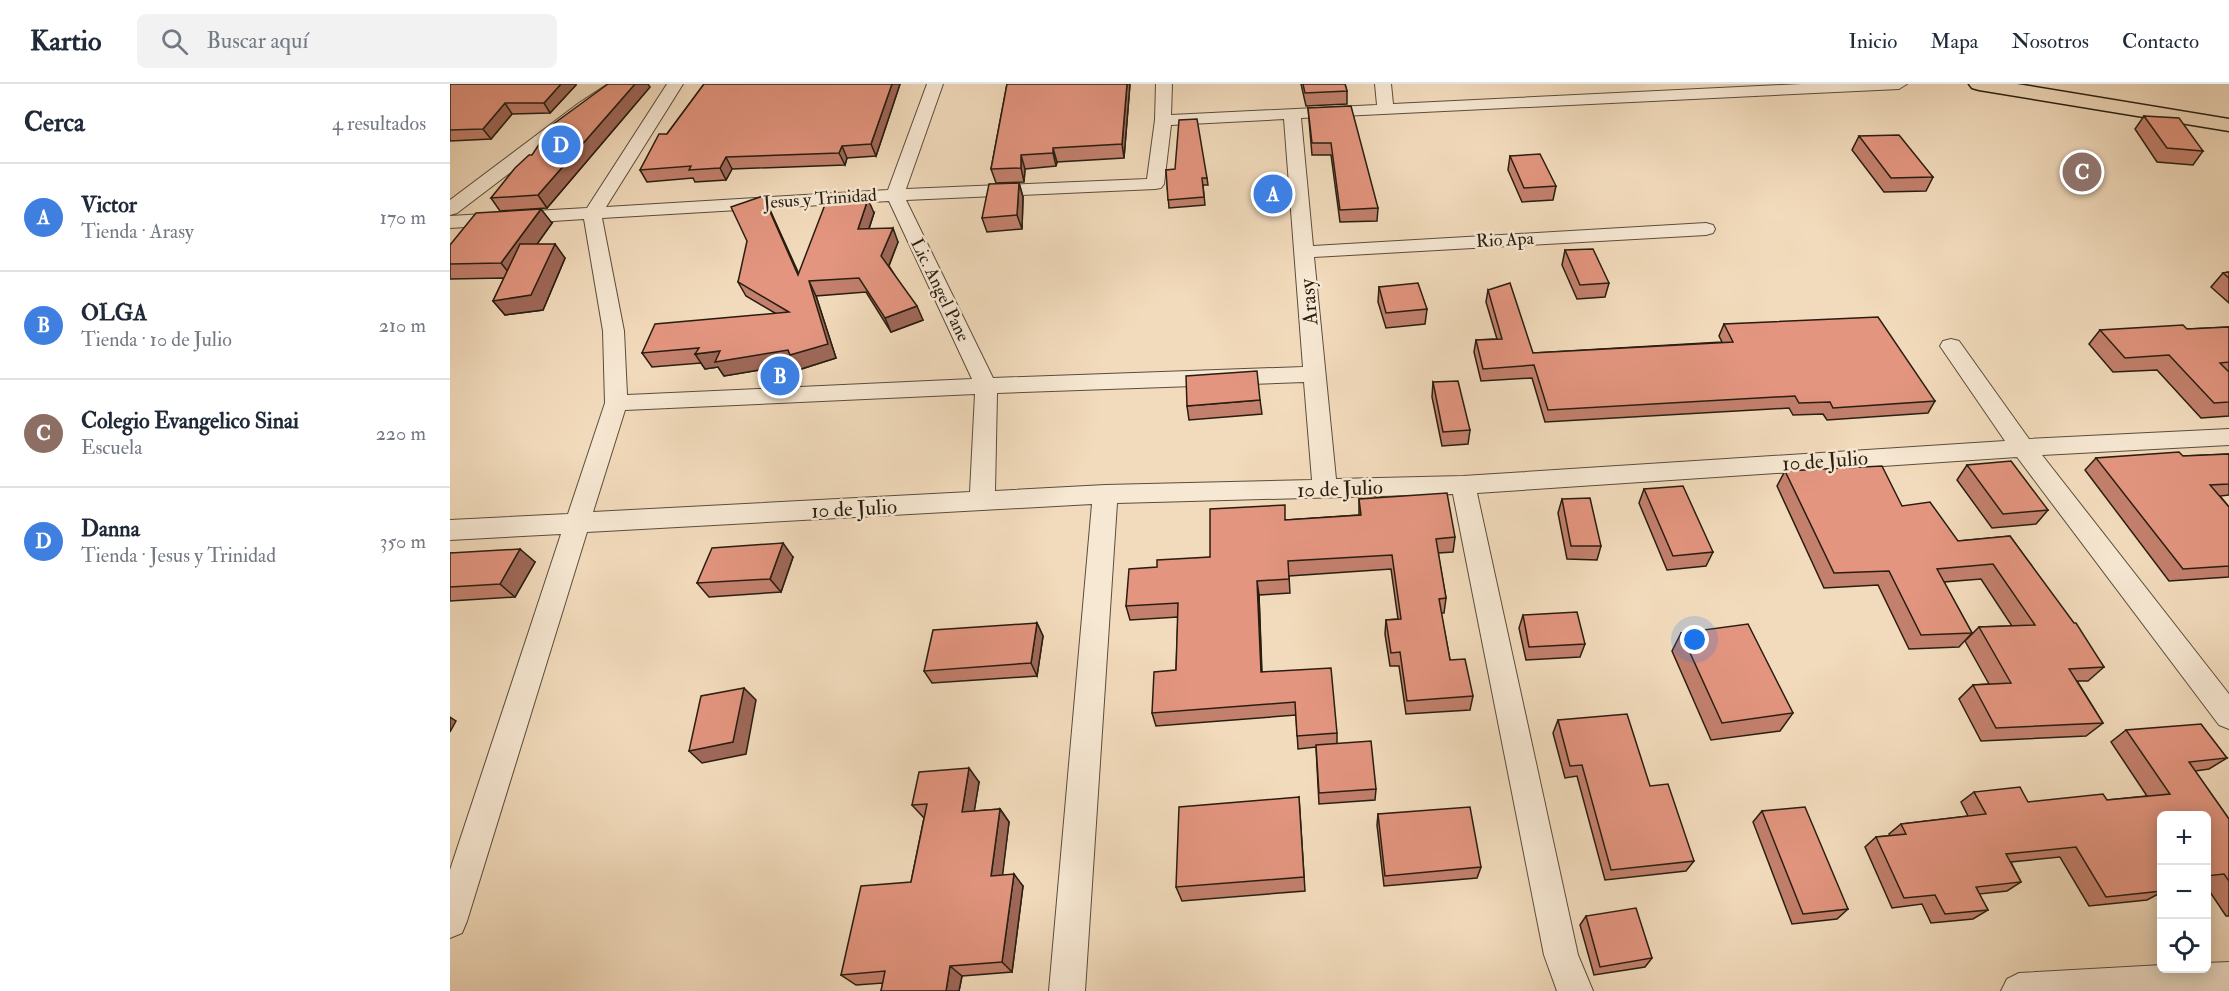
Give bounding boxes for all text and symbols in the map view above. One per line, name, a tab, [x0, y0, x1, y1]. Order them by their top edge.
search box	[137, 14, 557, 68]
text: Kartio	[30, 24, 101, 59]
icon: search	[158, 25, 191, 58]
text: Buscar aquí	[206, 27, 308, 55]
text: Inicio	[1848, 28, 1897, 55]
text: Mapa	[1930, 28, 1978, 55]
text: Nosotros	[2011, 28, 2089, 55]
text: Contacto	[2122, 28, 2199, 55]
text: Cerca	[24, 107, 85, 139]
text: 4 resultados	[332, 111, 426, 136]
pin: D	[542, 122, 580, 168]
pin: C	[2062, 150, 2102, 194]
pin: A	[1254, 172, 1292, 216]
street label: Jesus y Trinidad	[762, 184, 878, 215]
text: Victor	[81, 191, 137, 219]
text: A	[37, 205, 50, 230]
text: 170 m	[380, 205, 426, 230]
text: Tienda · Arasy	[81, 219, 194, 244]
street label: Rio Apa	[1475, 227, 1535, 253]
street label: Lic. Angel Pane	[905, 235, 975, 346]
street label: Arasy	[1293, 277, 1325, 327]
text: OLGA	[81, 299, 147, 327]
text: B	[37, 313, 50, 338]
text: 210 m	[379, 313, 426, 338]
text: Tienda · 10 de Julio	[81, 327, 232, 352]
pin: B	[760, 354, 800, 398]
text: Colegio Evangelico Sinai	[81, 407, 299, 435]
text: C	[36, 421, 51, 446]
text: 220 m	[376, 421, 426, 446]
text: Escuela	[81, 435, 142, 460]
street label: 10 de Julio	[1781, 445, 1869, 477]
street label: 10 de Julio	[1297, 474, 1383, 504]
street label: 10 de Julio	[810, 493, 898, 525]
text: Danna	[81, 515, 140, 543]
text: D	[35, 529, 52, 554]
text: 350 m	[380, 529, 426, 554]
text: Tienda · Jesus y Trinidad	[81, 543, 276, 568]
your location	[1680, 625, 1709, 654]
map controls	[2157, 811, 2211, 973]
button: +	[2157, 811, 2211, 865]
button: −	[2157, 865, 2211, 919]
button: locate	[2157, 919, 2211, 973]

